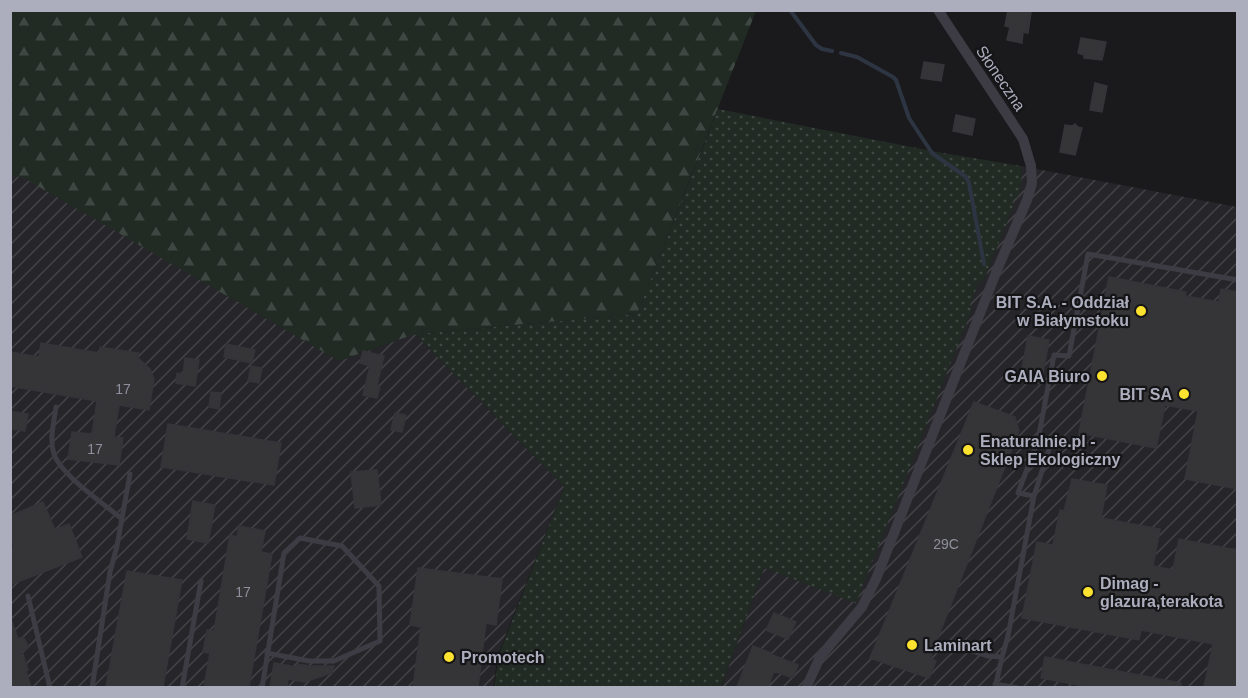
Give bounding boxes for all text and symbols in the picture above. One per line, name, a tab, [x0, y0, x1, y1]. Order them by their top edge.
street label: Słoneczna	[973, 43, 1029, 114]
place label: BIT S.A. - Oddział w Białymstoku	[996, 294, 1130, 329]
marker: BIT S.A. - Oddział w Białymstoku	[1134, 304, 1148, 318]
place label: GAIA Biuro	[1004, 368, 1090, 385]
marker: GAIA Biuro	[1095, 369, 1109, 383]
house number: 17	[115, 381, 131, 397]
place label: BIT SA	[1120, 386, 1172, 403]
marker: BIT SA	[1177, 387, 1191, 401]
place label: Enaturalnie.pl - Sklep Ekologiczny	[980, 433, 1121, 468]
house number: 17	[87, 441, 103, 457]
marker: Enaturalnie.pl - Sklep Ekologiczny	[961, 443, 975, 457]
house number: 29C	[933, 536, 959, 552]
place label: Dimag - glazura,terakota	[1100, 575, 1223, 610]
house number: 17	[235, 584, 251, 600]
marker: Dimag - glazura,terakota	[1081, 585, 1095, 599]
place label: Laminart	[924, 637, 992, 654]
marker: Laminart	[905, 638, 919, 652]
place label: Promotech	[461, 649, 545, 666]
marker: Promotech	[442, 650, 456, 664]

